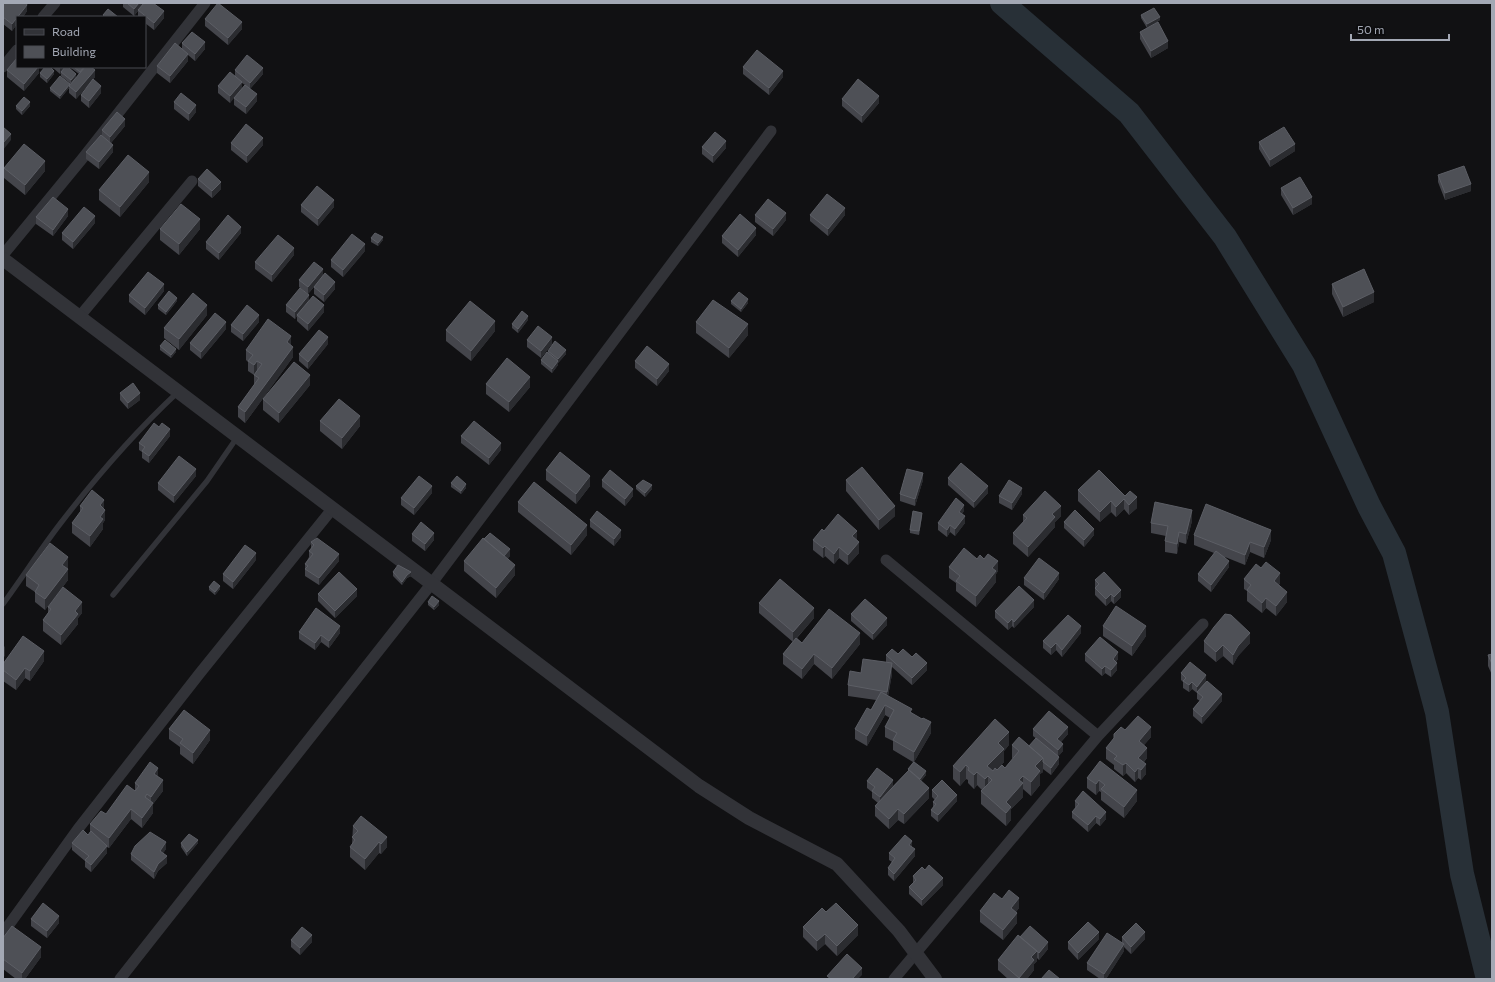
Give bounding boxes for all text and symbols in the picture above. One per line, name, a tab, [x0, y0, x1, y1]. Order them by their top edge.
legend	[16, 16, 146, 68]
scale bar	[1351, 16, 1449, 42]
text: 50 m	[1357, 22, 1385, 36]
text: Road	[52, 24, 80, 38]
text: Building	[52, 44, 96, 58]

